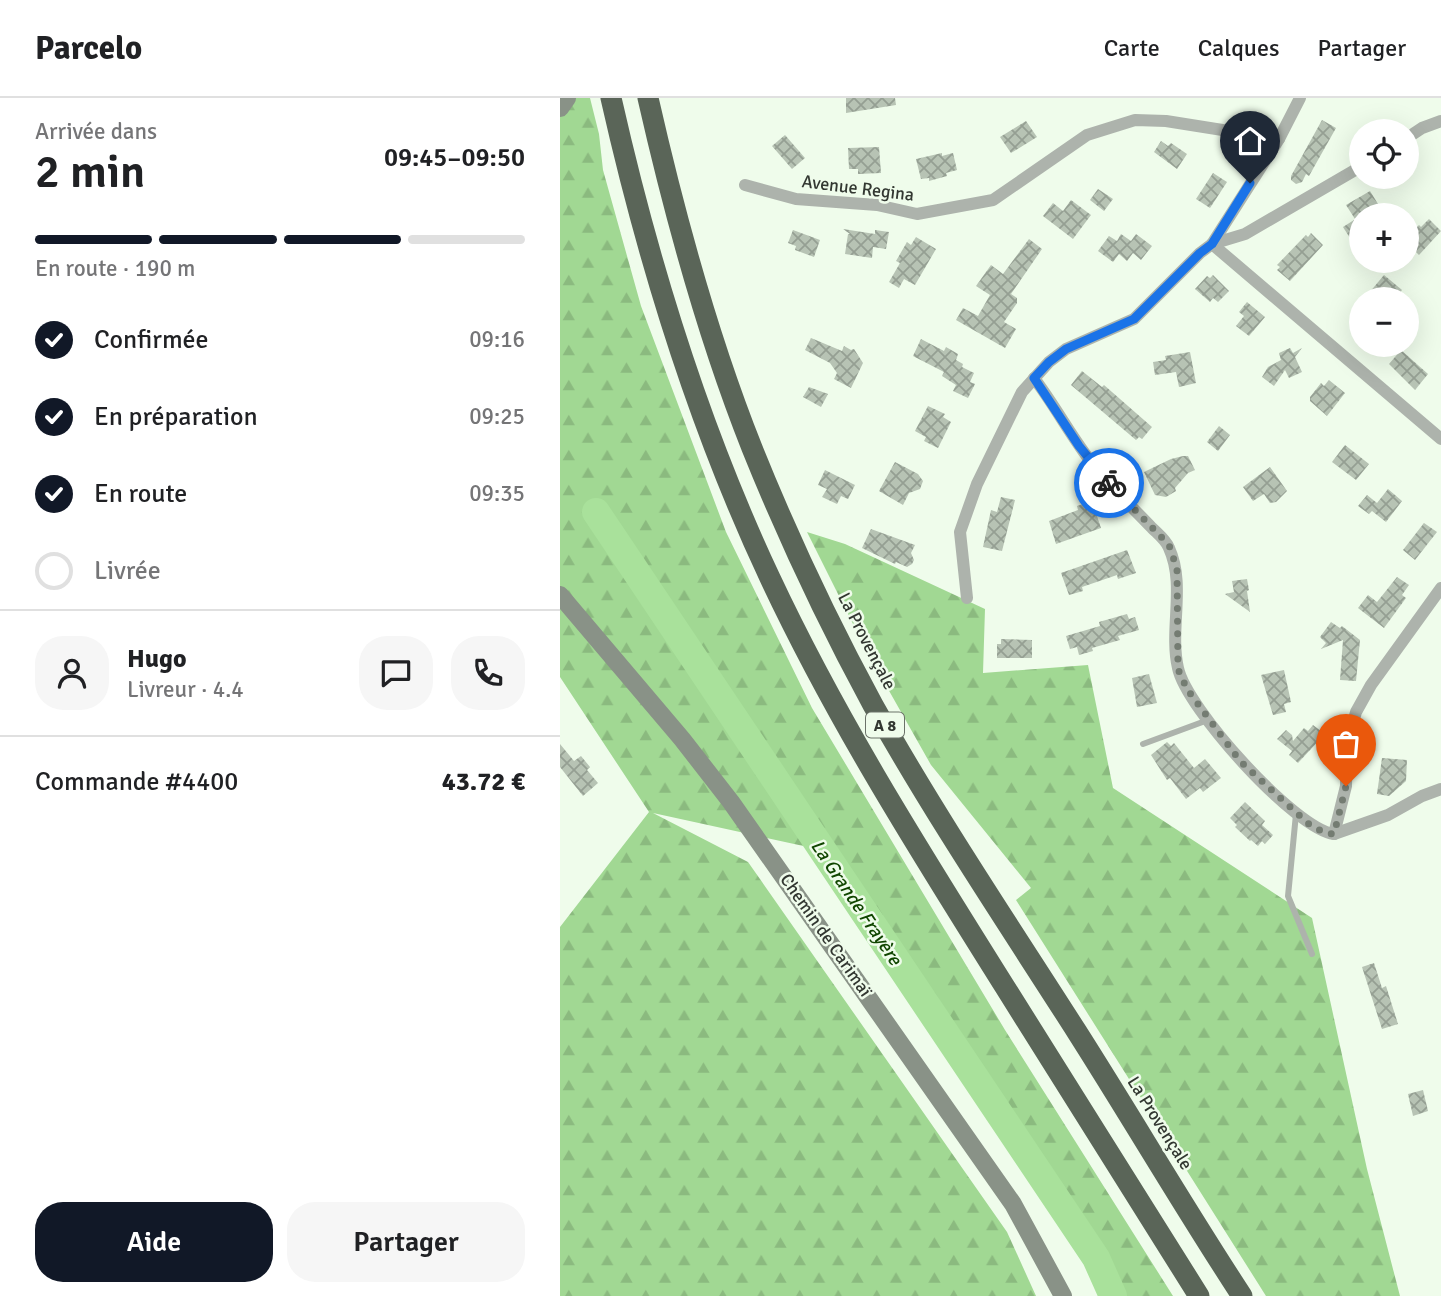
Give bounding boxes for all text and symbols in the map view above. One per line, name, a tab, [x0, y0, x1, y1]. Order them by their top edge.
text: Parcelo	[35, 28, 142, 69]
text: Carte	[1104, 33, 1160, 63]
text: Calques	[1198, 33, 1279, 63]
text: Partager	[1317, 33, 1406, 63]
pin	[1220, 111, 1280, 183]
text: Arrivée dans	[35, 117, 157, 146]
map controls	[1349, 119, 1419, 357]
button: locate	[1349, 119, 1419, 189]
icon: home	[1231, 122, 1269, 160]
text: 09:45–09:50	[384, 142, 525, 174]
text: 2 min	[35, 144, 145, 200]
street label: Avenue Regina	[801, 170, 915, 206]
button: +	[1349, 203, 1419, 273]
text: En route · 190 m	[35, 254, 195, 283]
button: −	[1349, 287, 1419, 357]
icon: check	[35, 321, 73, 359]
text: Confirmée	[94, 324, 209, 356]
text: 09:16	[469, 325, 525, 354]
icon: check	[35, 398, 73, 436]
text: En préparation	[94, 401, 258, 433]
text: 09:25	[469, 402, 525, 431]
courier	[1074, 448, 1144, 518]
icon: bike	[1090, 464, 1128, 502]
icon: check	[35, 475, 73, 513]
text: En route	[94, 478, 187, 510]
text: 09:35	[469, 479, 525, 508]
text: Livrée	[94, 555, 161, 587]
street label: La Provençale	[833, 589, 901, 693]
button: person	[35, 636, 109, 710]
button: chat	[359, 636, 433, 710]
button: phone	[451, 636, 525, 710]
text: Hugo	[127, 643, 187, 675]
text: Livreur · 4.4	[127, 675, 244, 704]
road number: A 8	[866, 712, 904, 738]
pin	[1316, 714, 1376, 786]
icon: bag	[1327, 725, 1365, 763]
text: Commande #4400	[35, 766, 238, 798]
text: 43.72 €	[442, 766, 525, 798]
water label: La Grande Frayère	[805, 835, 908, 971]
street label: Chemin de Carimaï	[775, 869, 877, 1001]
street label: La Provençale	[1123, 1072, 1197, 1174]
button: Aide	[35, 1202, 273, 1282]
button: Partager	[287, 1202, 525, 1282]

